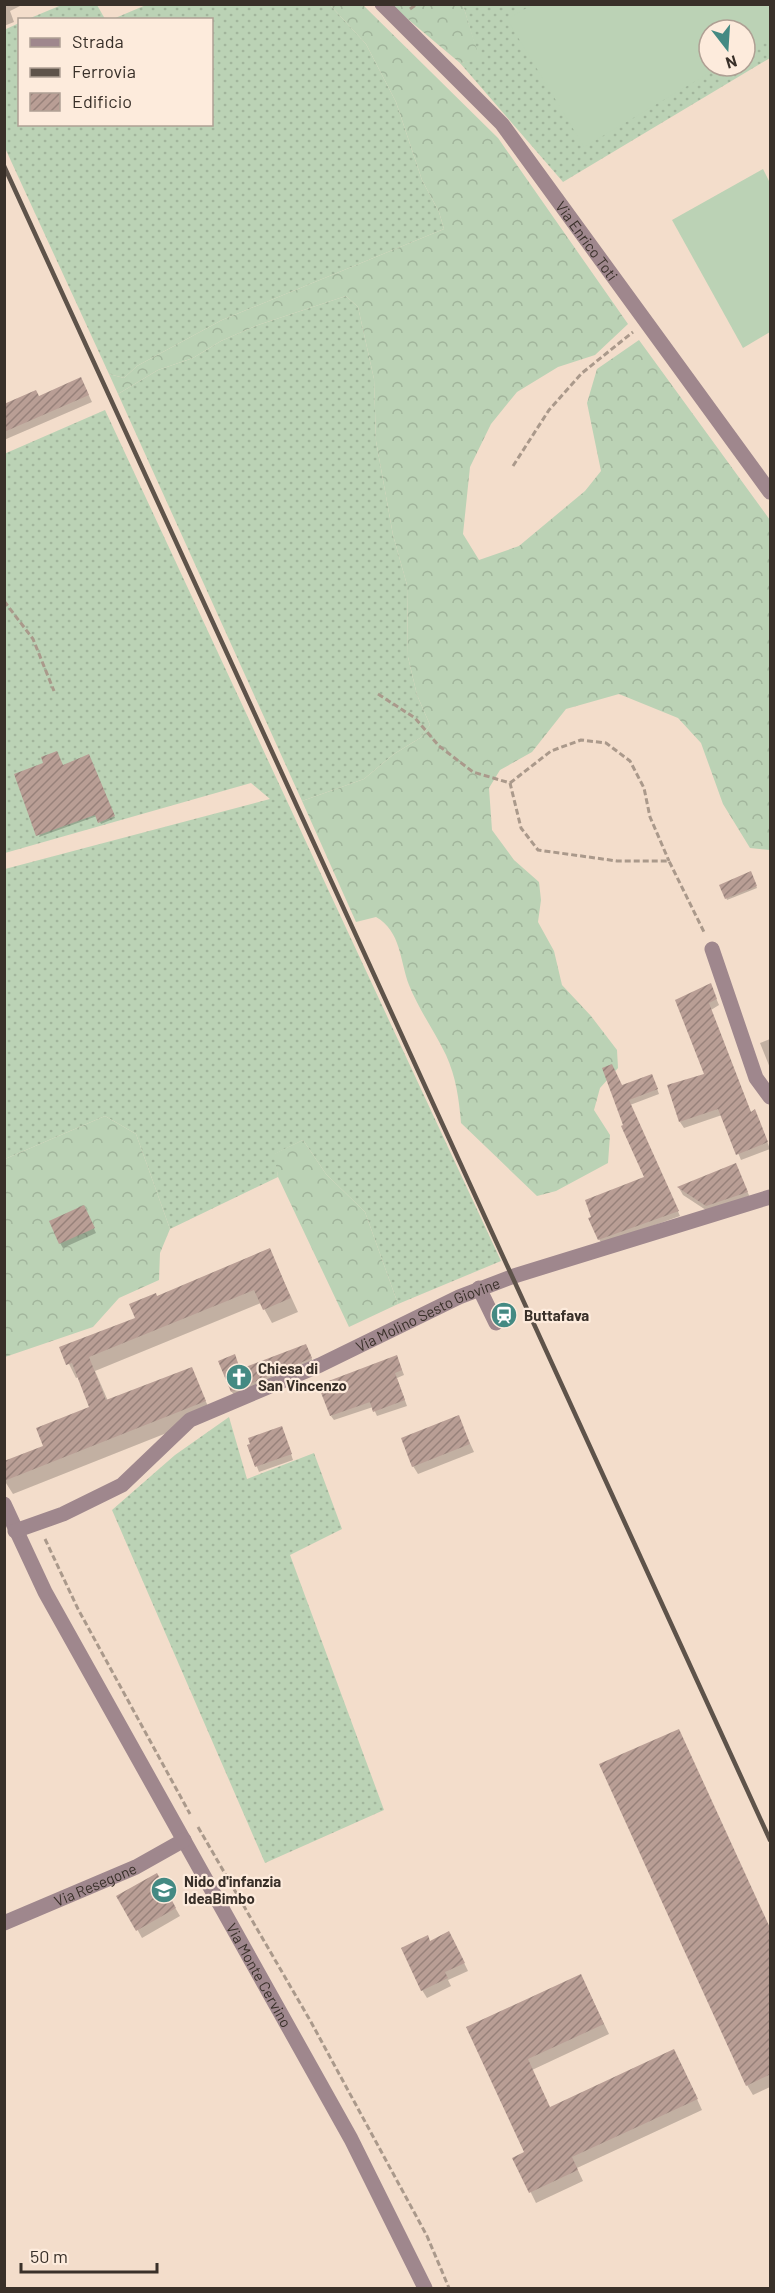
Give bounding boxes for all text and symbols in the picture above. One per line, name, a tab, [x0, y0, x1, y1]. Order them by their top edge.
legend	[18, 18, 213, 126]
north arrow	[697, 18, 757, 78]
text: Strada	[72, 30, 124, 52]
text: N	[724, 52, 739, 73]
text: Ferrovia	[72, 60, 136, 82]
text: Edificio	[72, 90, 132, 112]
street label: Via Enrico Toti	[552, 197, 622, 284]
street label: Via Molino Sesto Giovine	[353, 1273, 502, 1355]
station icon: Buttafava	[489, 1300, 519, 1330]
place label: Buttafava	[524, 1306, 589, 1324]
place label: Chiesa di San Vincenzo	[258, 1359, 347, 1394]
church icon: Chiesa di San Vincenzo	[224, 1362, 254, 1392]
street label: Via Resegone	[51, 1859, 139, 1910]
place label: Nido d'infanzia IdeaBimbo	[184, 1872, 281, 1907]
school or university icon: Nido d'infanzia IdeaBimbo	[149, 1875, 179, 1905]
street label: Via Monte Cervino	[223, 1920, 296, 2030]
scale bar	[21, 2236, 158, 2274]
text: 50 m	[30, 2245, 68, 2267]

